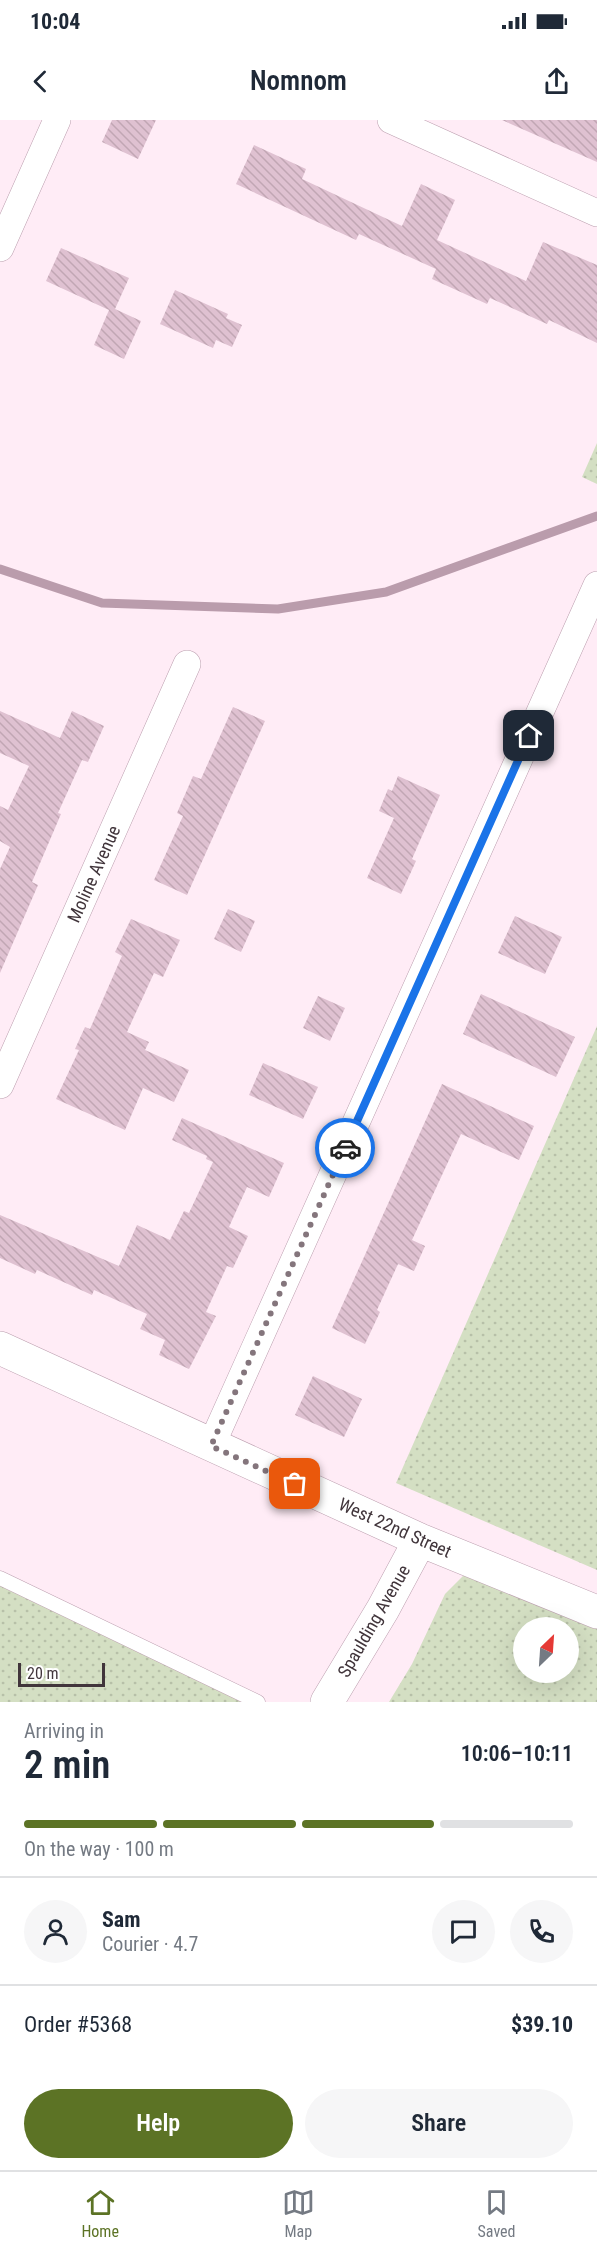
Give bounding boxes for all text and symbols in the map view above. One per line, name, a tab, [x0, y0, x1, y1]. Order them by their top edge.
text: 10:04	[30, 9, 81, 34]
icon: back	[24, 65, 57, 98]
text: Nomnom	[250, 65, 347, 97]
icon: share	[540, 65, 573, 98]
pin	[503, 710, 554, 761]
icon: home	[512, 719, 545, 752]
street label: Moline Avenue	[63, 822, 124, 926]
courier	[315, 1118, 375, 1178]
icon: car	[329, 1132, 362, 1165]
pin	[269, 1458, 320, 1509]
icon: bag	[278, 1467, 311, 1500]
street label: West 22nd Street	[336, 1493, 455, 1562]
street label: Spaulding Avenue	[333, 1561, 414, 1681]
north arrow	[513, 1617, 579, 1683]
map controls	[513, 1617, 579, 1683]
scale bar	[18, 1660, 105, 1688]
text: 20 m	[27, 1664, 59, 1683]
text: Arriving in	[24, 1719, 104, 1743]
text: 10:06–10:11	[461, 1741, 573, 1766]
text: 2 min	[24, 1742, 110, 1788]
text: On the way · 100 m	[24, 1837, 174, 1861]
button: person	[24, 1900, 87, 1963]
button: chat	[432, 1900, 495, 1963]
button: phone	[510, 1900, 573, 1963]
text: Sam	[102, 1907, 141, 1932]
text: Courier · 4.7	[102, 1932, 198, 1956]
text: Order #5368	[24, 2012, 132, 2037]
text: $39.10	[511, 2012, 573, 2037]
button: Help	[24, 2089, 293, 2158]
button: Share	[305, 2089, 573, 2158]
tab: Home	[81, 2186, 119, 2241]
tab: Map	[282, 2186, 315, 2241]
tab: Saved	[478, 2186, 516, 2241]

